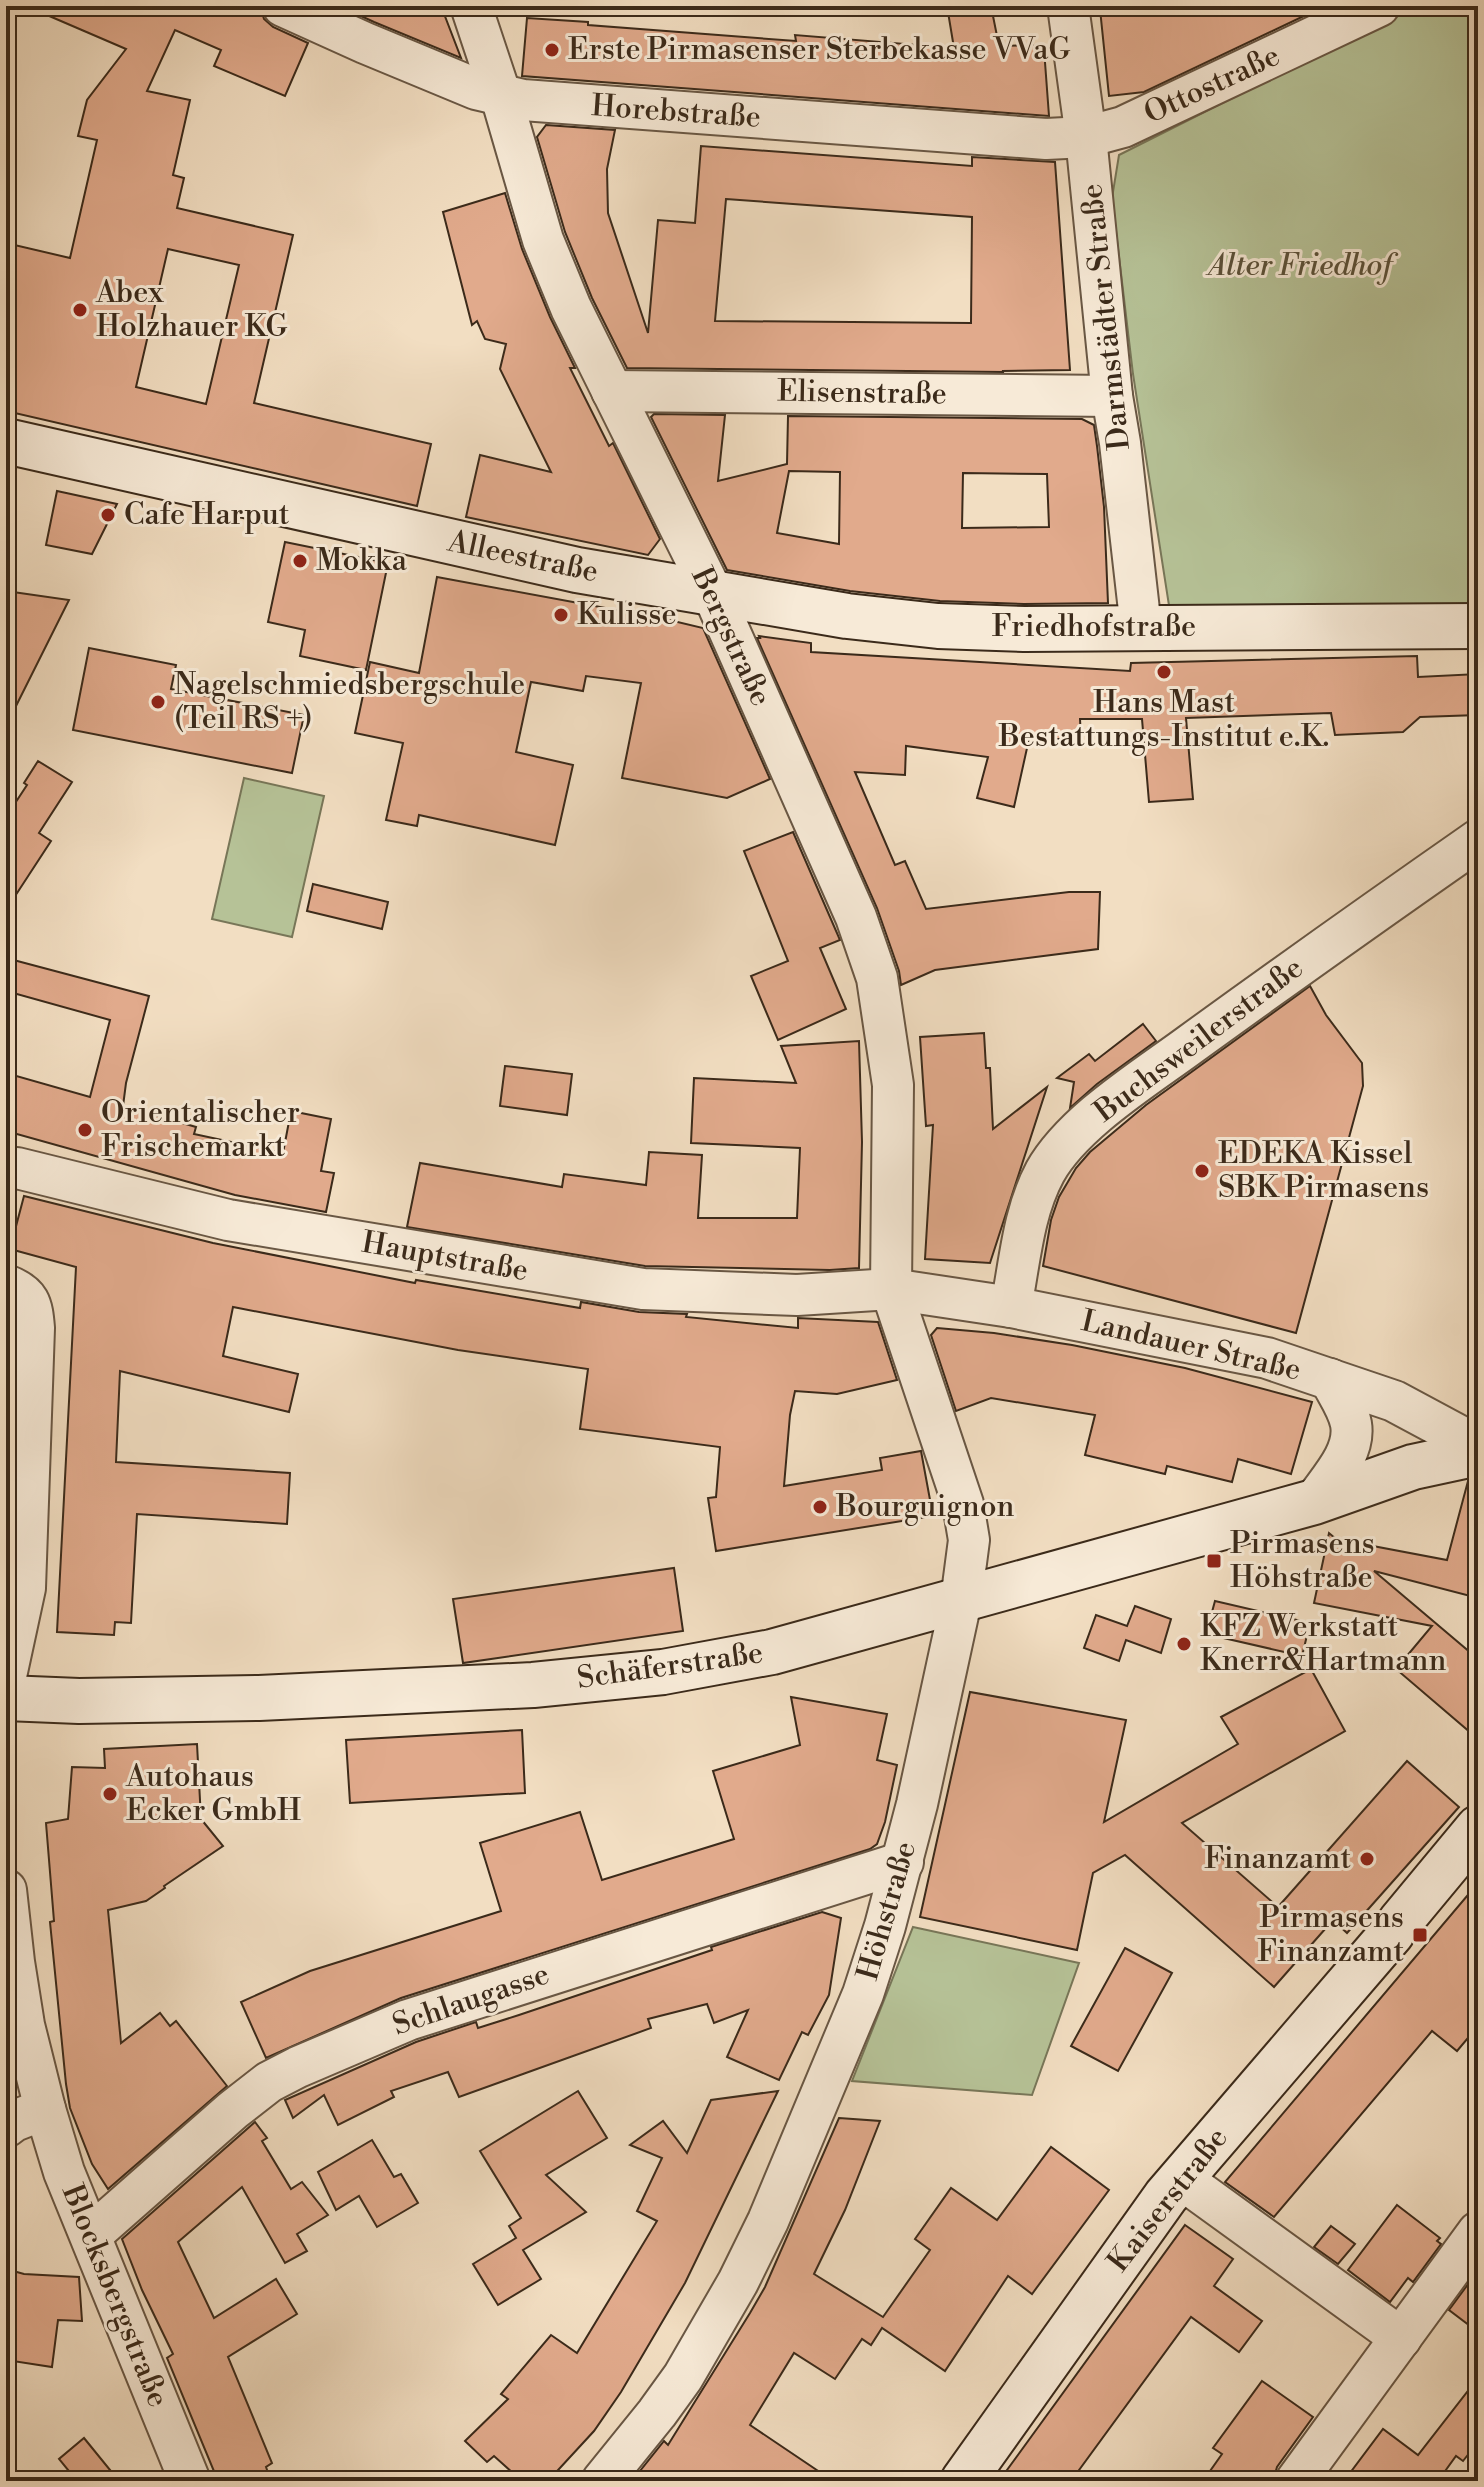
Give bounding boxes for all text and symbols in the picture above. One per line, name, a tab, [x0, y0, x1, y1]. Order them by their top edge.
place label: Erste Pirmasenser Sterbekasse VVaG	[568, 31, 1071, 69]
street label: Ottostraße	[1138, 37, 1286, 133]
marker: Erste Pirmasenser Sterbekasse VVaG	[543, 41, 561, 59]
street label: Horebstraße	[590, 87, 762, 137]
street label: Darmstädter Straße	[1073, 182, 1139, 452]
park label: Alter Friedhof	[1205, 247, 1399, 285]
place label: Abex Holzhauer KG	[95, 274, 288, 346]
marker: Abex Holzhauer KG	[71, 301, 89, 319]
street label: Elisenstraße	[777, 373, 947, 413]
place label: Cafe Harput	[124, 496, 290, 534]
marker: Cafe Harput	[99, 506, 117, 524]
street label: Alleestraße	[443, 522, 602, 591]
place label: Mokka	[316, 542, 408, 580]
marker: Mokka	[291, 552, 309, 570]
street label: Bergstraße	[682, 561, 780, 712]
place label: Kulisse	[577, 596, 677, 634]
marker: Kulisse	[552, 606, 570, 624]
street label: Friedhofstraße	[992, 608, 1196, 646]
marker: Hans Mast Bestattungs-Institut e.K.	[1155, 663, 1173, 681]
place label: Nagelschmiedsbergschule (Teil RS +)	[174, 666, 525, 738]
place label: Hans Mast Bestattungs-Institut e.K.	[998, 684, 1329, 756]
marker: Nagelschmiedsbergschule (Teil RS +)	[149, 693, 167, 711]
street label: Buchsweilerstraße	[1086, 949, 1311, 1131]
place label: Orientalischer Frischemarkt	[101, 1094, 300, 1166]
marker: Orientalischer Frischemarkt	[76, 1121, 94, 1139]
place label: EDEKA Kissel SBK Pirmasens	[1218, 1135, 1429, 1207]
marker: EDEKA Kissel SBK Pirmasens	[1193, 1162, 1211, 1180]
street label: Hauptstraße	[359, 1224, 531, 1290]
street label: Landauer Straße	[1077, 1302, 1305, 1390]
place label: Bourguignon	[835, 1488, 1015, 1526]
marker: Bourguignon	[811, 1498, 829, 1516]
place label: Pirmasens Höhstraße	[1230, 1525, 1375, 1597]
marker: Pirmasens Höhstraße	[1205, 1552, 1223, 1570]
place label: KFZ Werkstatt Knerr&Hartmann	[1200, 1608, 1446, 1680]
street label: Schäferstraße	[574, 1634, 766, 1698]
marker: KFZ Werkstatt Knerr&Hartmann	[1175, 1635, 1193, 1653]
place label: Autohaus Ecker GmbH	[125, 1758, 301, 1830]
marker: Autohaus Ecker GmbH	[101, 1785, 119, 1803]
street label: Höhstraße	[849, 1837, 925, 1985]
place label: Finanzamt	[1204, 1840, 1351, 1878]
marker: Finanzamt	[1358, 1850, 1376, 1868]
place label: Pirmasens Finanzamt	[1257, 1899, 1404, 1971]
marker: Pirmasens Finanzamt	[1411, 1926, 1429, 1944]
street label: Schlaugasse	[388, 1955, 554, 2045]
street label: Kaiserstraße	[1100, 2120, 1236, 2280]
street label: Blocksbergstraße	[53, 2178, 177, 2413]

